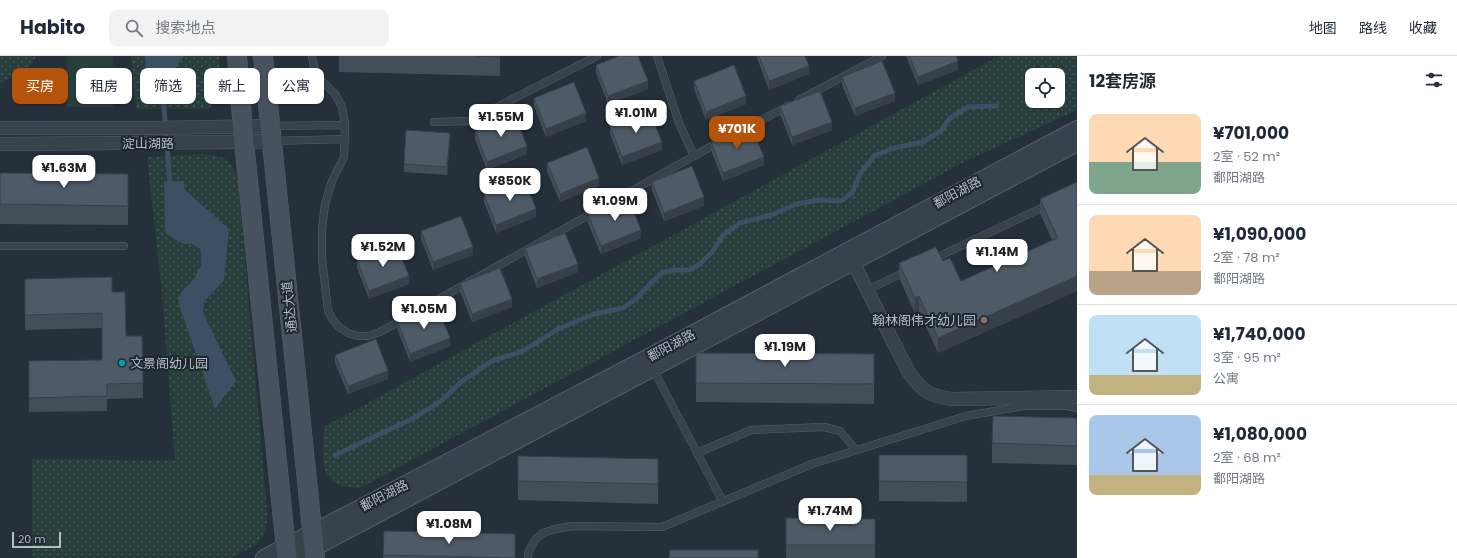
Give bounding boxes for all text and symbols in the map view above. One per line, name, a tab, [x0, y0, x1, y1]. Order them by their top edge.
search box	[109, 10, 389, 46]
text: Habito	[20, 14, 85, 41]
icon: search	[123, 17, 145, 39]
text: 搜索地点	[155, 17, 215, 38]
text: 地图	[1309, 18, 1337, 38]
text: 路线	[1359, 18, 1387, 38]
text: 收藏	[1409, 18, 1437, 38]
chip: 买房	[12, 68, 68, 104]
chip: 租房	[76, 68, 132, 104]
chip: 筛选	[140, 68, 196, 104]
chip: 新上	[204, 68, 260, 104]
chip: 公寓	[268, 68, 324, 104]
map controls	[1025, 68, 1065, 108]
button: locate	[1025, 68, 1065, 108]
text: 12套房源	[1089, 69, 1156, 93]
icon: filters	[1423, 69, 1445, 91]
pin: ¥1.01M	[603, 100, 669, 134]
text: ¥1.01M	[615, 103, 657, 122]
pin: ¥1.55M	[468, 104, 534, 138]
text: ¥1.55M	[478, 107, 524, 126]
pin: ¥701K	[709, 116, 765, 150]
text: ¥701K	[718, 119, 756, 138]
text: ¥701,000	[1213, 121, 1289, 145]
icon: home	[1121, 130, 1169, 178]
street label: 淀山湖路	[122, 134, 174, 153]
text: 2室 · 52 m²	[1213, 147, 1280, 166]
pin: ¥1.63M	[31, 155, 97, 189]
text: ¥1.63M	[41, 158, 87, 177]
pin: ¥850K	[482, 168, 538, 202]
text: 鄱阳湖路	[1213, 168, 1265, 187]
text: ¥850K	[488, 171, 532, 190]
street label: 鄱阳湖路	[930, 172, 985, 213]
pin: ¥1.09M	[582, 188, 648, 222]
text: ¥1.09M	[592, 191, 638, 210]
text: ¥1,090,000	[1213, 222, 1306, 246]
icon: home	[1121, 231, 1169, 279]
pin: ¥1.52M	[350, 234, 416, 268]
text: ¥1.52M	[360, 237, 406, 256]
pin: ¥1.14M	[964, 239, 1030, 273]
text: ¥1.14M	[976, 242, 1018, 261]
text: 2室 · 78 m²	[1213, 248, 1280, 267]
text: 鄱阳湖路	[1213, 269, 1265, 288]
street label: 通达大道	[277, 280, 302, 334]
pin: ¥1.05M	[391, 296, 457, 330]
text: ¥1.05M	[401, 299, 447, 318]
place label: 翰林阁伟才幼儿园	[872, 311, 976, 330]
marker: 翰林阁伟才幼儿园	[979, 315, 989, 325]
text: ¥1,740,000	[1213, 322, 1306, 346]
street label: 鄱阳湖路	[644, 325, 699, 366]
icon: home	[1121, 331, 1169, 379]
pin: ¥1.19M	[752, 334, 818, 368]
text: ¥1.19M	[764, 337, 806, 356]
text: 3室 · 95 m²	[1213, 348, 1281, 367]
place label: 文景阁幼儿园	[130, 354, 208, 373]
marker: 文景阁幼儿园	[117, 358, 127, 368]
text: 公寓	[1213, 369, 1239, 388]
text: ¥1,080,000	[1213, 422, 1307, 446]
icon: home	[1121, 431, 1169, 479]
text: 2室 · 68 m²	[1213, 448, 1281, 467]
text: 鄱阳湖路	[1213, 469, 1265, 488]
street label: 鄱阳湖路	[357, 475, 412, 516]
pin: ¥1.74M	[797, 498, 863, 532]
text: ¥1.74M	[808, 501, 852, 520]
pin: ¥1.08M	[416, 511, 482, 545]
text: ¥1.08M	[426, 514, 472, 533]
scale bar	[12, 530, 61, 549]
text: 20 m	[18, 531, 46, 547]

